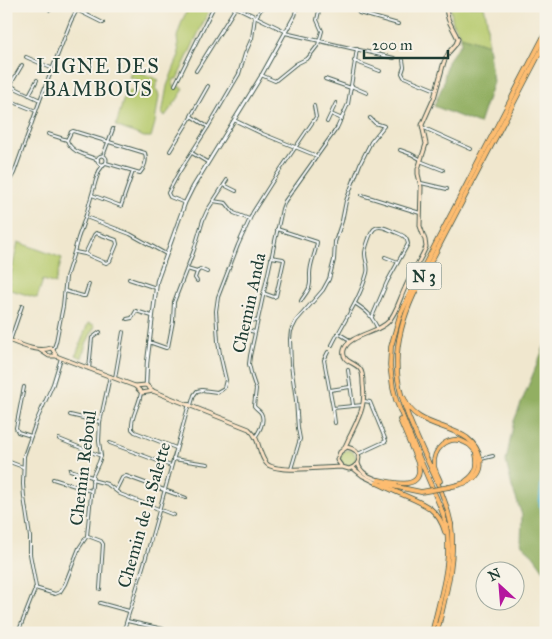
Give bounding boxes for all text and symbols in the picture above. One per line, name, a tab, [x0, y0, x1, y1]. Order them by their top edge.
scale bar	[364, 28, 448, 60]
text: 200 m	[372, 36, 413, 54]
district label: LIGNE DES BAMBOUS	[36, 54, 160, 101]
street label: Chemin Anda	[228, 250, 270, 355]
road number: N 3	[406, 262, 442, 290]
street label: Chemin Reboul	[65, 409, 101, 527]
street label: Chemin de la Salette	[113, 440, 175, 590]
north arrow	[474, 562, 524, 612]
text: N	[485, 564, 504, 585]

